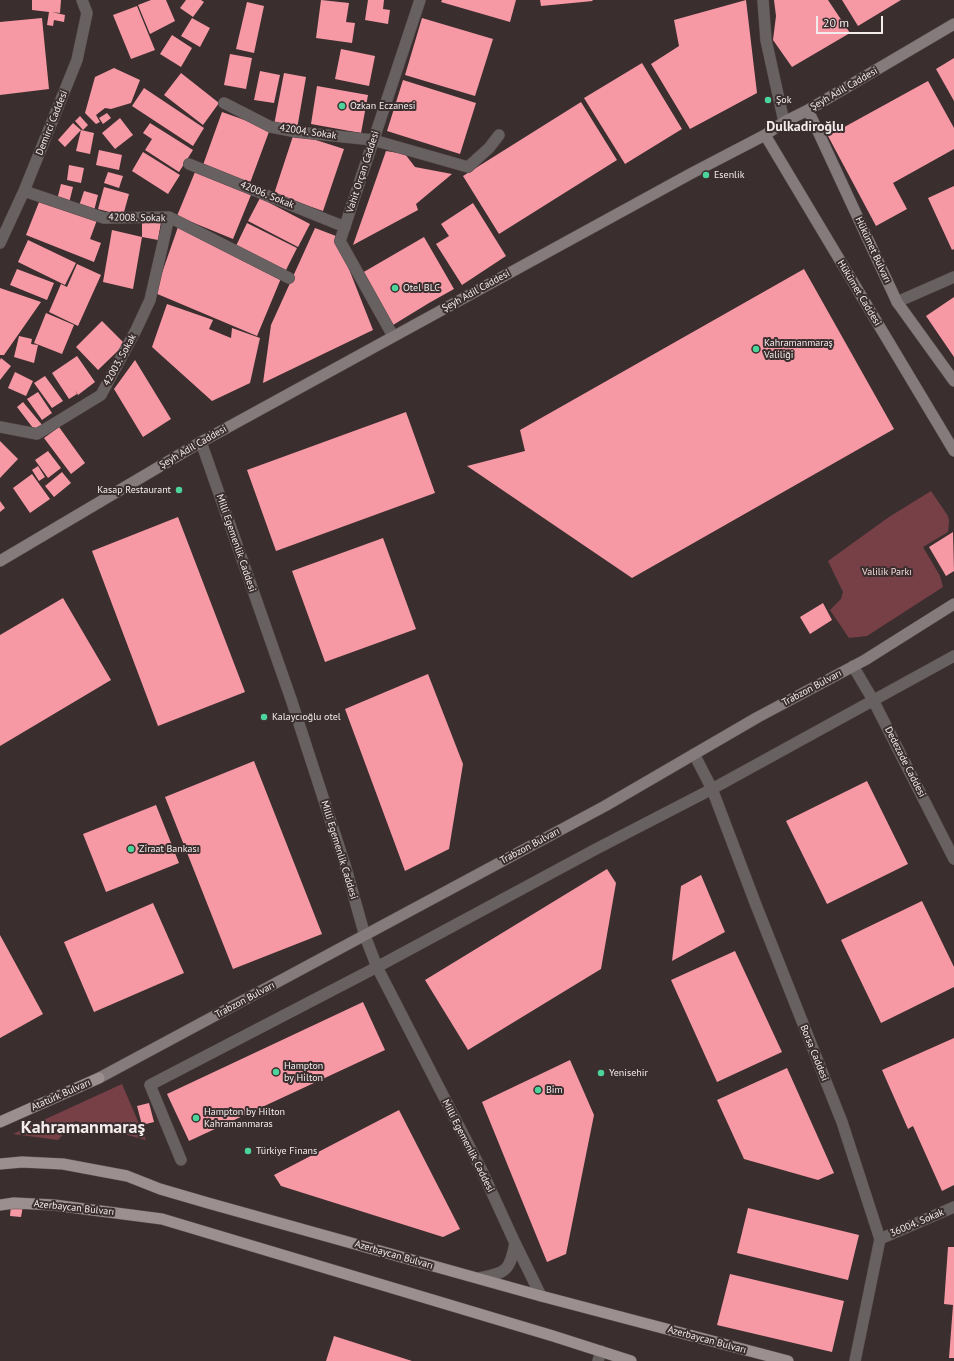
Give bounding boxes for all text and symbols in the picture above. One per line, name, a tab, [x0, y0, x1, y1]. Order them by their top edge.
scale bar	[818, 8, 885, 34]
text: 20 m	[823, 15, 849, 30]
street label: Şeyh Adil Caddesi	[808, 65, 880, 113]
street label: Demirci Caddesi	[34, 89, 70, 157]
place label: Şok	[776, 94, 791, 106]
marker: Şok	[763, 95, 773, 105]
place label: Ozkan Eczanesi	[350, 100, 416, 112]
marker: Ozkan Eczanesi	[337, 101, 347, 111]
district label: Dulkadiroğlu	[766, 119, 844, 135]
street label: 42004. Sokak	[279, 122, 337, 142]
street label: Vahit Orçan Caddesi	[344, 130, 382, 214]
place label: Esenlik	[714, 169, 745, 181]
marker: Esenlik	[701, 170, 711, 180]
street label: 42006. Sokak	[238, 179, 296, 211]
street label: 42008. Sokak	[108, 212, 166, 224]
street label: Hükümet Bulvarı	[852, 215, 894, 285]
street label: Hükümet Caddesi	[835, 258, 883, 328]
street label: Şeyh Adil Caddesi	[440, 267, 512, 315]
place label: Otel BLC	[403, 282, 440, 294]
marker: Otel BLC	[390, 283, 400, 293]
street label: 42003. Sokak	[101, 332, 139, 388]
place label: Kahramanmaraş Valiliği	[764, 337, 833, 360]
marker: Kahramanmaraş Valiliği	[751, 344, 761, 354]
street label: Şeyh Adil Caddesi	[157, 423, 229, 471]
place label: Kasap Restaurant	[97, 484, 171, 496]
marker: Kasap Restaurant	[174, 485, 184, 495]
street label: Milli Egemenlik Caddesi	[214, 493, 258, 593]
park label: Valilik Parkı	[862, 566, 912, 578]
street label: Trabzon Bulvarı	[780, 667, 844, 709]
place label: Kalaycıoğlu otel	[272, 711, 341, 723]
marker: Kalaycıoğlu otel	[259, 712, 269, 722]
street label: Dedezade Caddesi	[882, 725, 928, 799]
street label: Milli Egemenlik Caddesi	[318, 799, 360, 901]
street label: Trabzon Bulvarı	[498, 825, 562, 867]
place label: Ziraat Bankası	[139, 843, 199, 855]
marker: Ziraat Bankası	[126, 844, 136, 854]
street label: Trabzon Bulvarı	[213, 979, 277, 1021]
street label: Borsa Caddesi	[797, 1023, 831, 1083]
place label: Hampton by Hilton	[284, 1060, 323, 1084]
marker: Hampton by Hilton	[271, 1067, 281, 1077]
place label: Yenisehir	[609, 1067, 648, 1079]
marker: Yenisehir	[596, 1068, 606, 1078]
street label: Atatürk Bulvarı	[29, 1077, 93, 1113]
place label: Bim	[546, 1084, 563, 1096]
marker: Bim	[533, 1085, 543, 1095]
street label: Milli Egemenlik Caddesi	[439, 1098, 497, 1194]
place label: Hampton by Hilton Kahramanmaras	[204, 1106, 285, 1130]
marker: Hampton by Hilton Kahramanmaras	[191, 1113, 201, 1123]
district label: Kahramanmaraş	[21, 1117, 145, 1139]
place label: Türkiye Finans	[256, 1145, 317, 1157]
marker: Türkiye Finans	[243, 1146, 253, 1156]
street label: Azerbaycan Bulvarı	[33, 1198, 115, 1218]
street label: 36004. Sokak	[888, 1206, 946, 1240]
street label: Azerbaycan Bulvarı	[353, 1238, 435, 1272]
street label: Azerbaycan Bulvarı	[666, 1324, 748, 1356]

